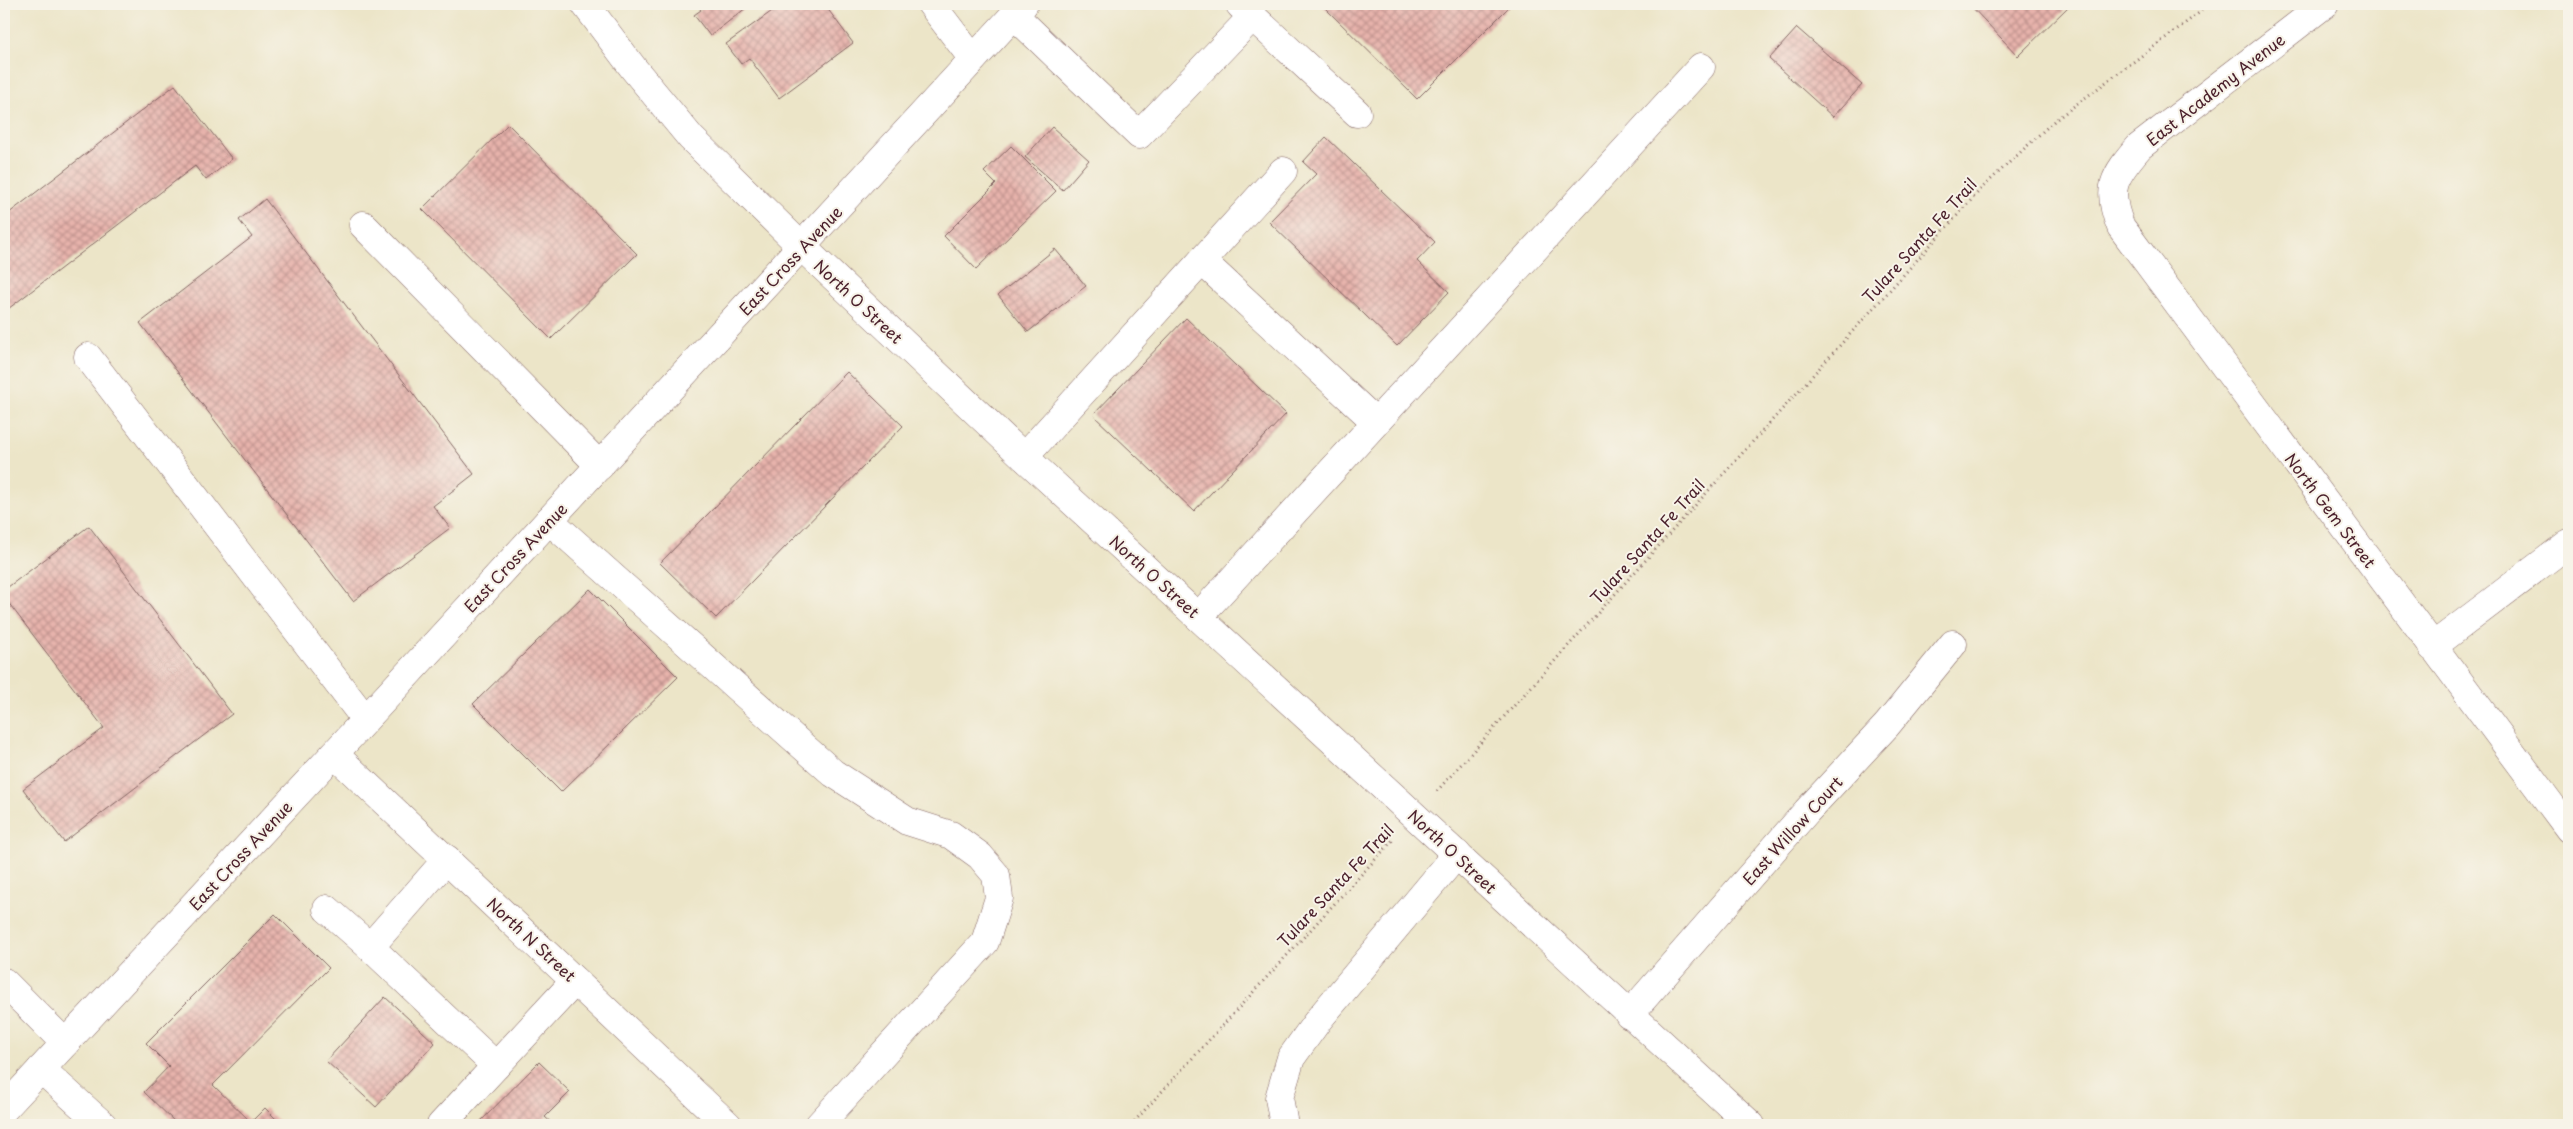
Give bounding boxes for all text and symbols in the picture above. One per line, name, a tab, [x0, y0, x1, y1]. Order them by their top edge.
street label: East Academy Avenue	[2140, 27, 2290, 151]
street label: Tulare Santa Fe Trail	[1856, 172, 1982, 308]
street label: East Cross Avenue	[733, 200, 847, 320]
street label: North O Street	[809, 253, 909, 349]
street label: North Gem Street	[2280, 447, 2383, 573]
street label: Tulare Santa Fe Trail	[1584, 473, 1710, 609]
street label: East Cross Avenue	[458, 497, 572, 617]
street label: North O Street	[1105, 529, 1206, 623]
street label: East Willow Court	[1736, 770, 1848, 890]
street label: East Cross Avenue	[183, 795, 297, 915]
street label: North O Street	[1403, 803, 1503, 899]
street label: Tulare Santa Fe Trail	[1271, 818, 1399, 952]
street label: North N Street	[482, 891, 582, 987]

